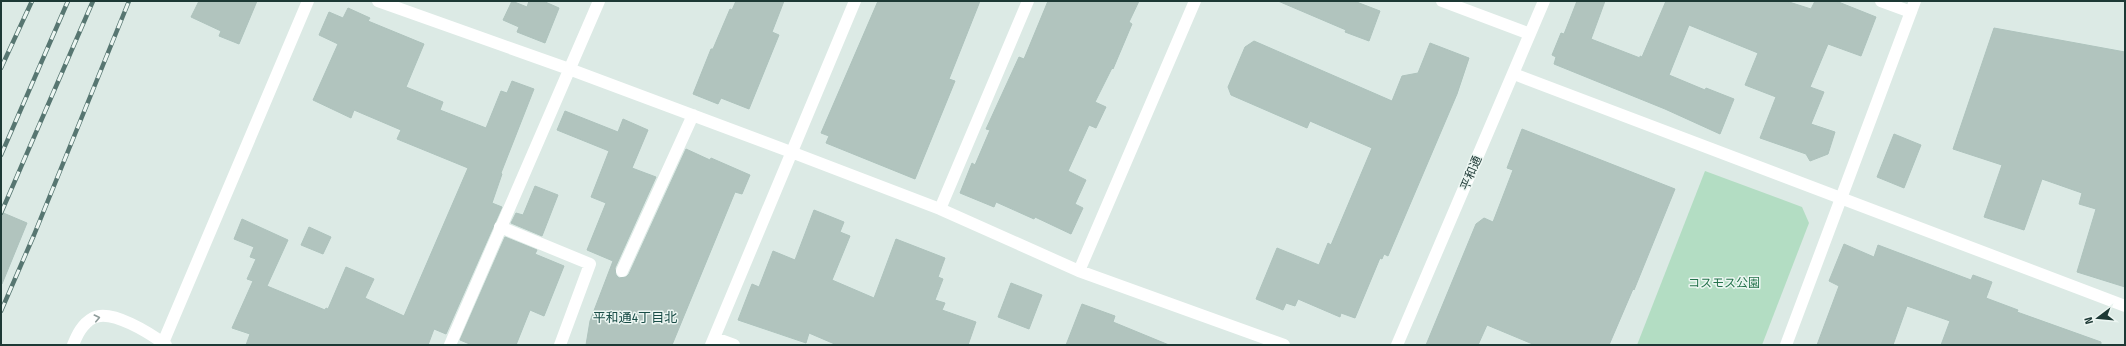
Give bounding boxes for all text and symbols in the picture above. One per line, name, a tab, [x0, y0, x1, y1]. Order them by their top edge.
street label: 平和通	[1458, 154, 1484, 192]
park label: コスモス公園	[1688, 276, 1760, 290]
north arrow	[2078, 298, 2118, 338]
district label: 平和通4丁目北	[593, 310, 677, 325]
one-way arrow	[94, 314, 101, 322]
text: N	[2082, 316, 2096, 326]

